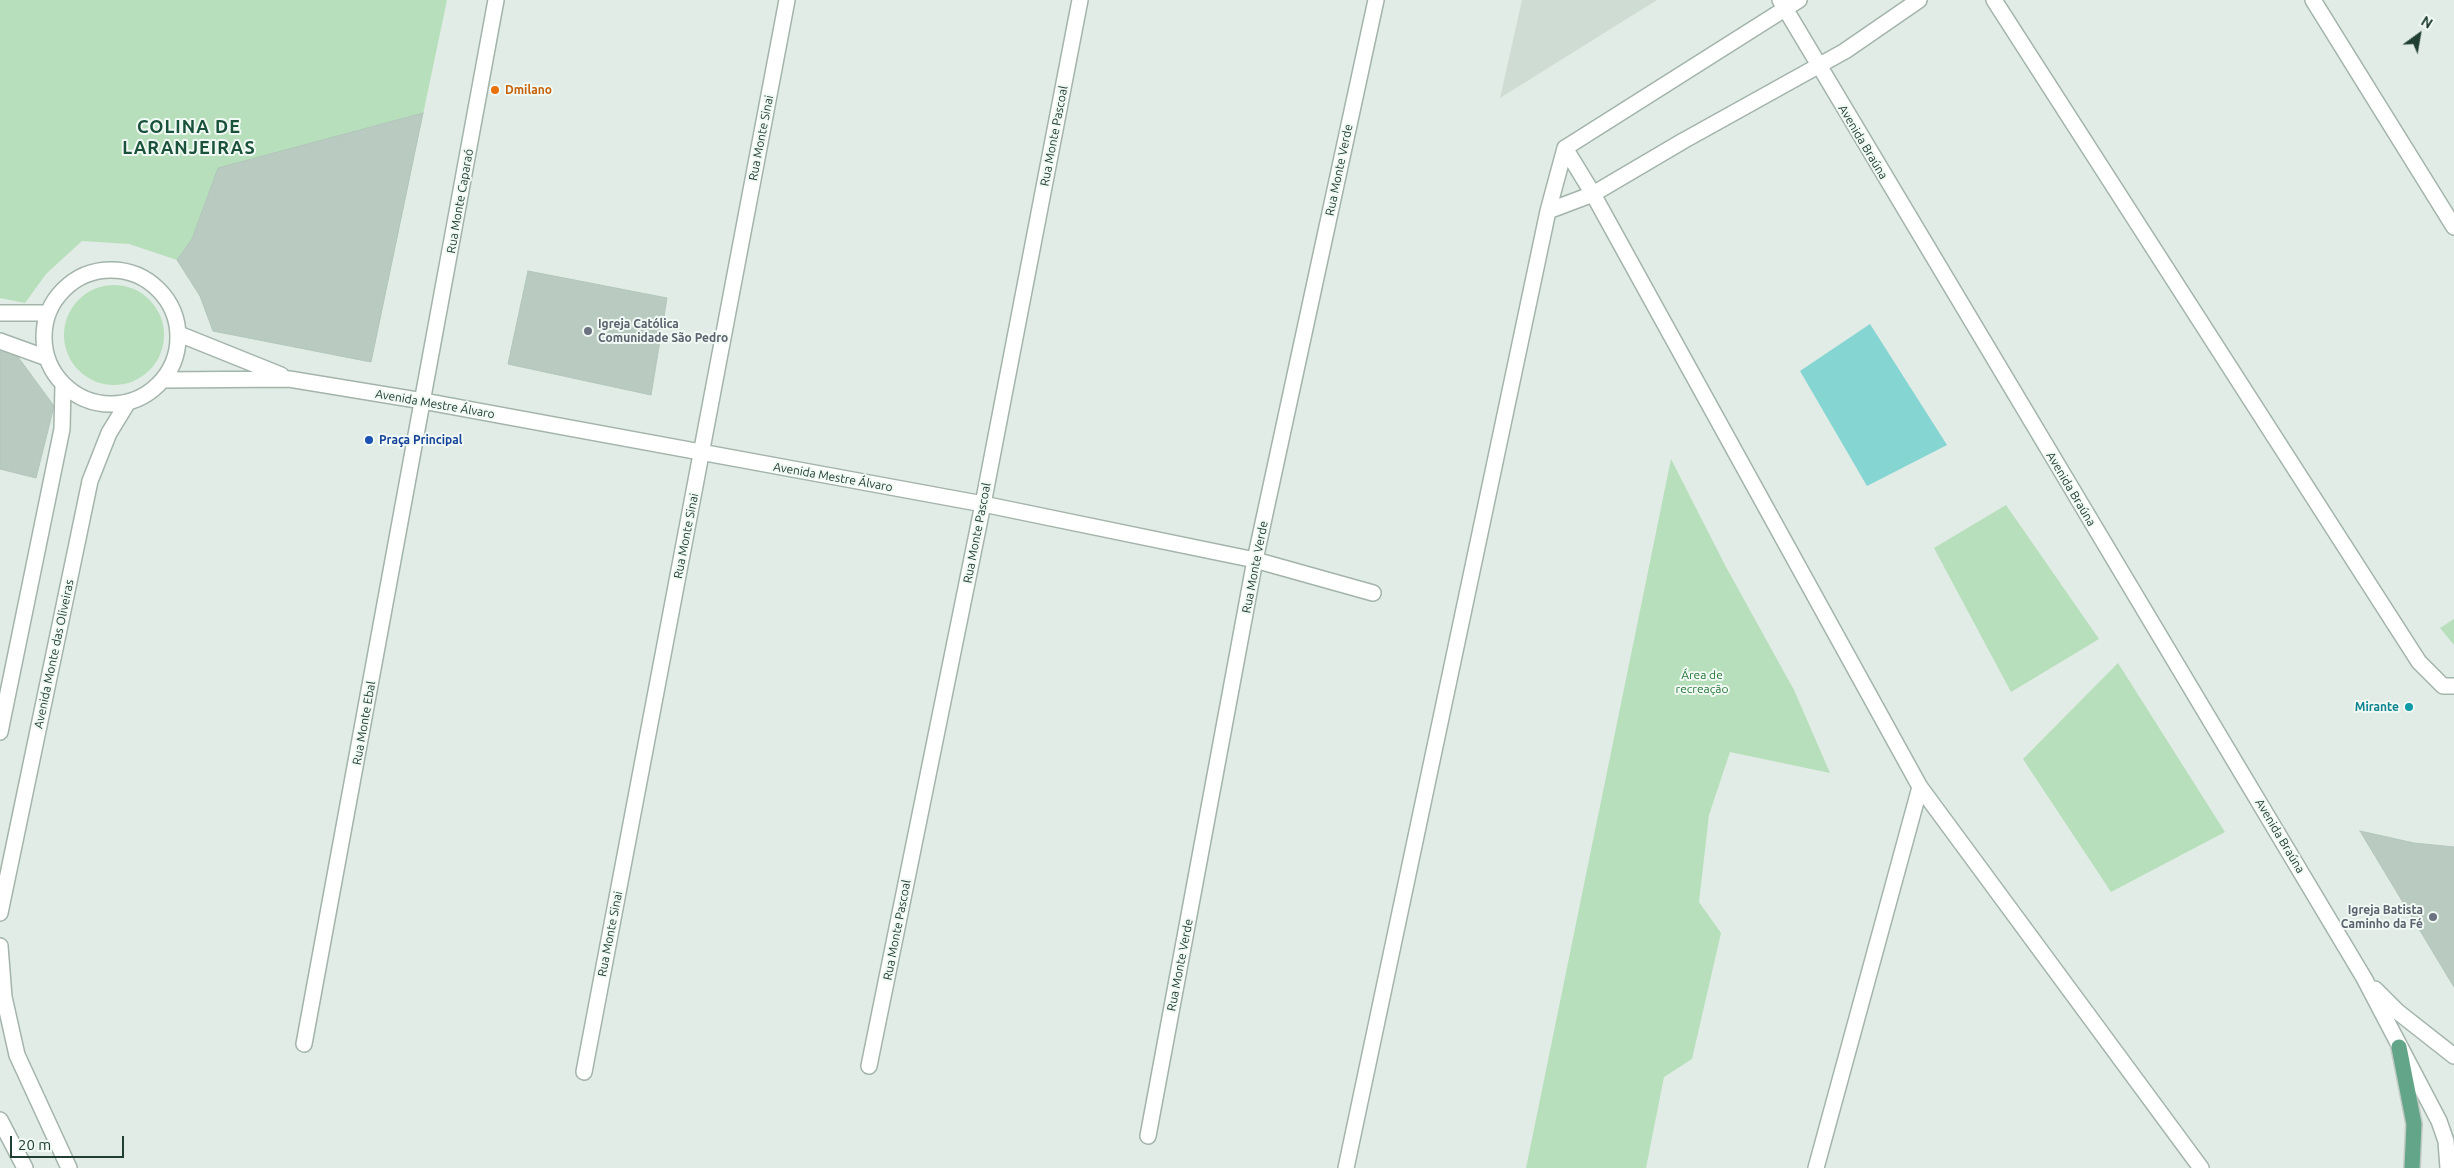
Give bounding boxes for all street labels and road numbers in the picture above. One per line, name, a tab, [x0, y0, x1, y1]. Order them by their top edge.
street label: Rua Monte Pascoal	[1037, 85, 1071, 187]
street label: Rua Monte Sinai	[746, 94, 776, 182]
street label: Avenida Braúna	[1835, 102, 1891, 182]
street label: Rua Monte Verde	[1322, 123, 1356, 217]
street label: Rua Monte Caparaó	[444, 148, 476, 254]
street label: Avenida Mestre Álvaro	[374, 386, 496, 422]
street label: Avenida Braúna	[2043, 449, 2099, 529]
street label: Avenida Mestre Álvaro	[772, 459, 894, 495]
street label: Rua Monte Pascoal	[960, 482, 994, 584]
street label: Rua Monte Sinai	[671, 492, 701, 580]
street label: Rua Monte Verde	[1239, 520, 1271, 614]
street label: Avenida Monte das Oliveiras	[31, 578, 77, 730]
street label: Rua Monte Ebal	[350, 680, 378, 766]
street label: Avenida Braúna	[2252, 796, 2308, 876]
street label: Rua Monte Pascoal	[880, 879, 914, 981]
street label: Rua Monte Sinai	[595, 890, 625, 978]
street label: Rua Monte Verde	[1164, 918, 1196, 1012]

